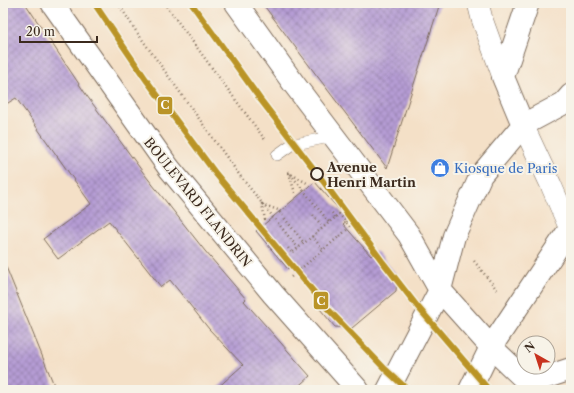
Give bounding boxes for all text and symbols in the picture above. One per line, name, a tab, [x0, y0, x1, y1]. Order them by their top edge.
scale bar	[20, 18, 97, 44]
text: 20 m	[26, 24, 55, 39]
line badge: C	[157, 96, 173, 115]
text: C	[161, 98, 170, 112]
street label: BOULEVARD FLANDRIN	[141, 134, 255, 270]
shop icon: Kiosque de Paris	[429, 157, 451, 179]
place label: Avenue Henri Martin	[326, 159, 416, 190]
place label: Kiosque de Paris	[454, 160, 558, 176]
marker: Avenue Henri Martin	[310, 167, 324, 181]
line badge: C	[313, 291, 329, 310]
text: C	[317, 294, 326, 308]
north arrow	[516, 335, 556, 375]
text: N	[522, 339, 538, 356]

